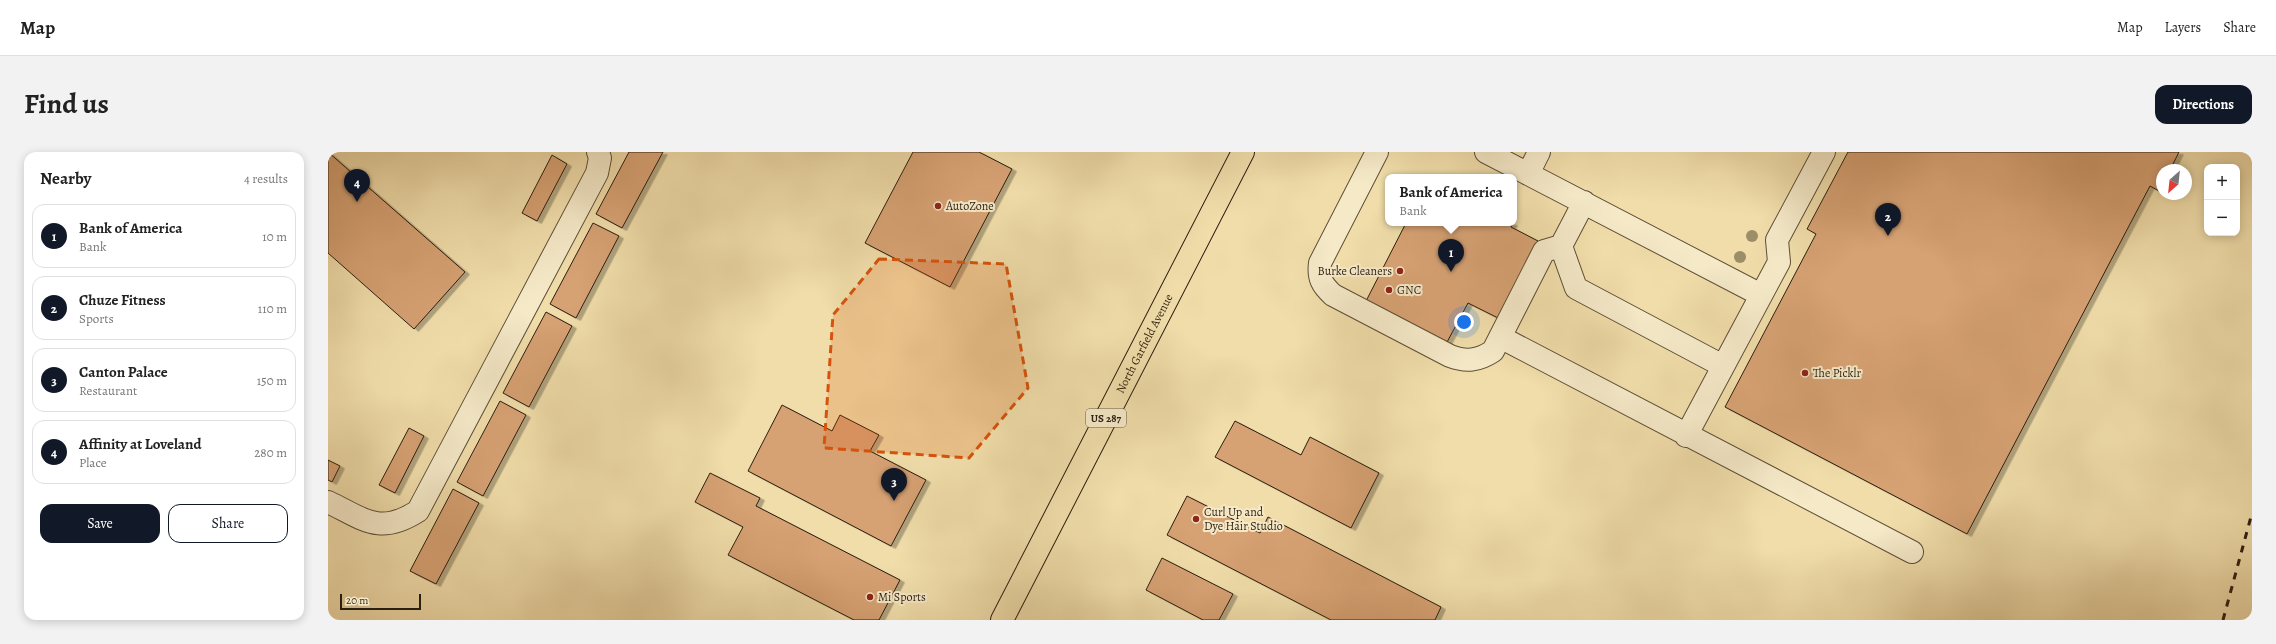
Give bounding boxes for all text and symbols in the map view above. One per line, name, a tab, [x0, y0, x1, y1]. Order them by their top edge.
text: Map	[20, 15, 55, 41]
text: Map	[2117, 18, 2143, 37]
text: Layers	[2165, 18, 2201, 37]
text: Share	[2223, 18, 2256, 37]
text: Find us	[24, 85, 109, 123]
button: Directions	[2155, 85, 2252, 124]
north arrow	[2156, 164, 2192, 200]
map controls	[2204, 164, 2240, 236]
button: +	[2204, 164, 2240, 200]
text: Nearby	[40, 167, 91, 190]
pin: 4	[344, 169, 370, 202]
text: 4 results	[244, 170, 288, 187]
popup	[1385, 174, 1517, 226]
text: Bank of America	[1399, 182, 1503, 202]
place label: AutoZone	[945, 198, 994, 214]
button: −	[2204, 200, 2240, 236]
marker: AutoZone	[933, 201, 943, 211]
text: Bank	[1399, 202, 1427, 219]
pin: 2	[1875, 203, 1901, 236]
text: Bank of America	[79, 218, 183, 238]
text: 1	[52, 228, 56, 245]
text: 10 m	[262, 228, 287, 245]
text: Bank	[79, 238, 106, 255]
pin: 1	[1438, 239, 1464, 272]
place label: Burke Cleaners	[1317, 263, 1392, 279]
marker: Burke Cleaners	[1395, 266, 1405, 276]
place label: GNC	[1397, 282, 1421, 298]
marker: GNC	[1384, 285, 1394, 295]
text: Chuze Fitness	[79, 290, 166, 310]
street label: North Garfield Avenue	[1112, 291, 1177, 396]
text: 2	[51, 300, 57, 317]
text: 110 m	[258, 300, 287, 317]
text: Sports	[79, 310, 114, 327]
your location	[1454, 312, 1474, 332]
text: Canton Palace	[79, 362, 168, 382]
place label: The Picklr	[1813, 365, 1861, 381]
marker: The Picklr	[1800, 368, 1810, 378]
text: 3	[51, 372, 57, 389]
text: 150 m	[257, 372, 287, 389]
text: Restaurant	[79, 382, 137, 399]
road number: US 287	[1086, 409, 1126, 427]
text: Affinity at Loveland	[79, 434, 202, 454]
text: 4	[51, 444, 57, 461]
text: 280 m	[254, 444, 287, 461]
text: Place	[79, 454, 107, 471]
pin: 3	[881, 468, 907, 501]
button: Save	[40, 504, 160, 543]
button: Share	[168, 504, 288, 543]
place label: Curl Up and Dye Hair Studio	[1204, 504, 1283, 534]
marker: Curl Up and Dye Hair Studio	[1191, 514, 1201, 524]
place label: Mi Sports	[878, 589, 926, 605]
scale bar	[340, 592, 421, 611]
marker: Mi Sports	[865, 592, 875, 602]
text: 20 m	[346, 593, 368, 608]

